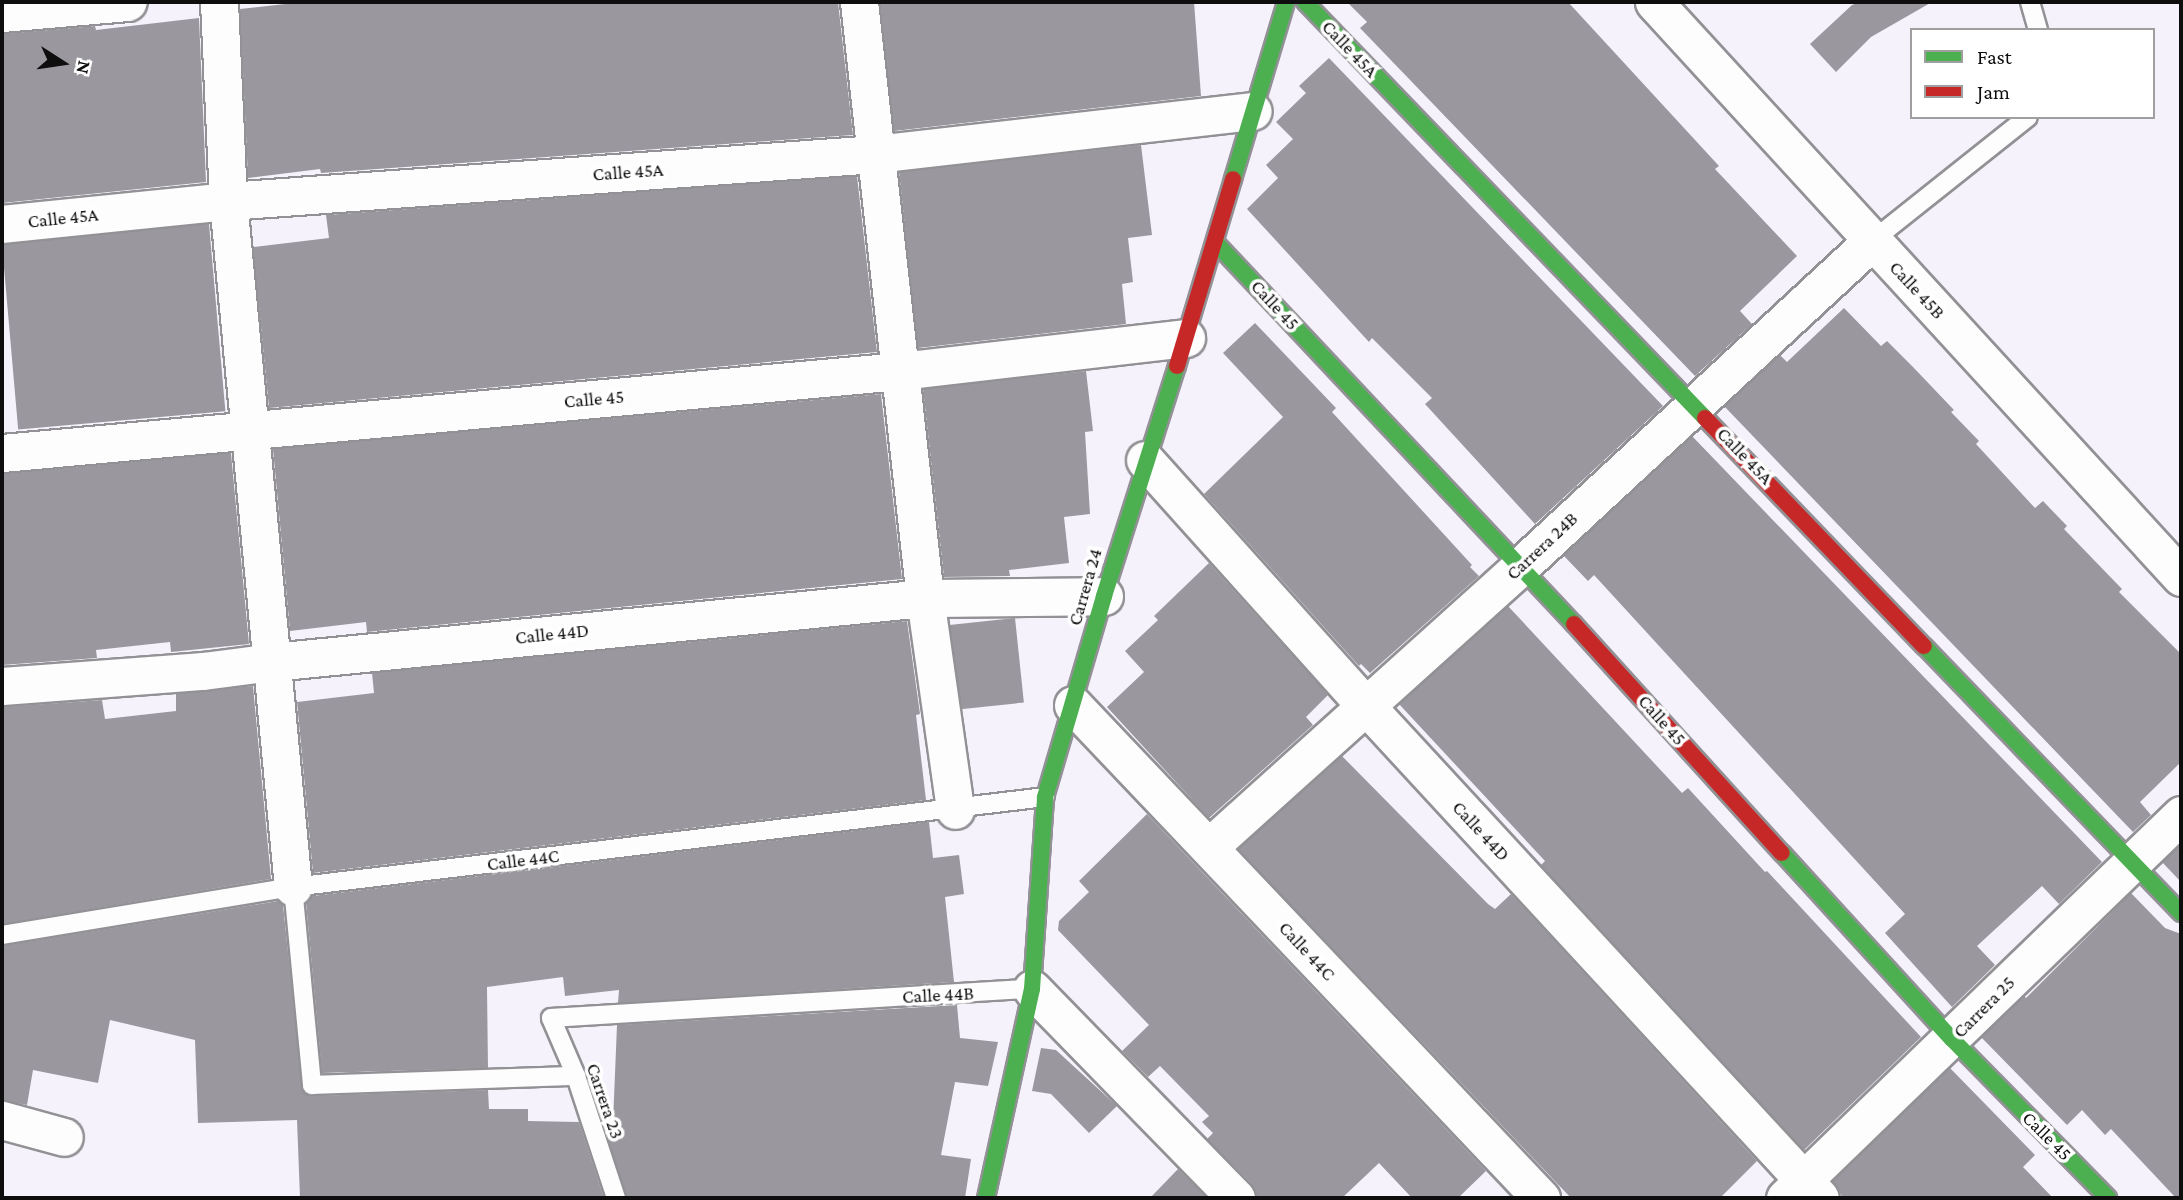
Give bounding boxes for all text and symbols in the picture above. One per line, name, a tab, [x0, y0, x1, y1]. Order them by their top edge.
street label: Calle 45A	[1317, 16, 1383, 82]
north arrow	[28, 28, 98, 98]
legend	[1910, 28, 2155, 119]
text: Fast	[1977, 45, 2012, 69]
text: N	[72, 59, 96, 76]
text: Jam	[1977, 80, 2010, 104]
street label: Calle 45A	[592, 158, 664, 186]
street label: Calle 45A	[27, 203, 99, 233]
street label: Calle 45B	[1885, 256, 1949, 324]
street label: Calle 45	[1246, 275, 1304, 335]
street label: Calle 45	[563, 385, 625, 413]
street label: Calle 45A	[1712, 423, 1778, 489]
street label: Carrera 24B	[1502, 507, 1582, 585]
street label: Carrera 24	[1063, 546, 1107, 628]
street label: Calle 44D	[514, 619, 590, 649]
street label: Calle 45	[1633, 690, 1691, 750]
street label: Calle 44D	[1447, 796, 1515, 866]
street label: Calle 44C	[486, 844, 560, 876]
street label: Calle 44C	[1274, 917, 1340, 985]
street label: Carrera 25	[1948, 971, 2020, 1043]
street label: Calle 44B	[902, 982, 974, 1008]
street label: Carrera 23	[581, 1060, 629, 1142]
street label: Calle 45	[2018, 1107, 2076, 1165]

